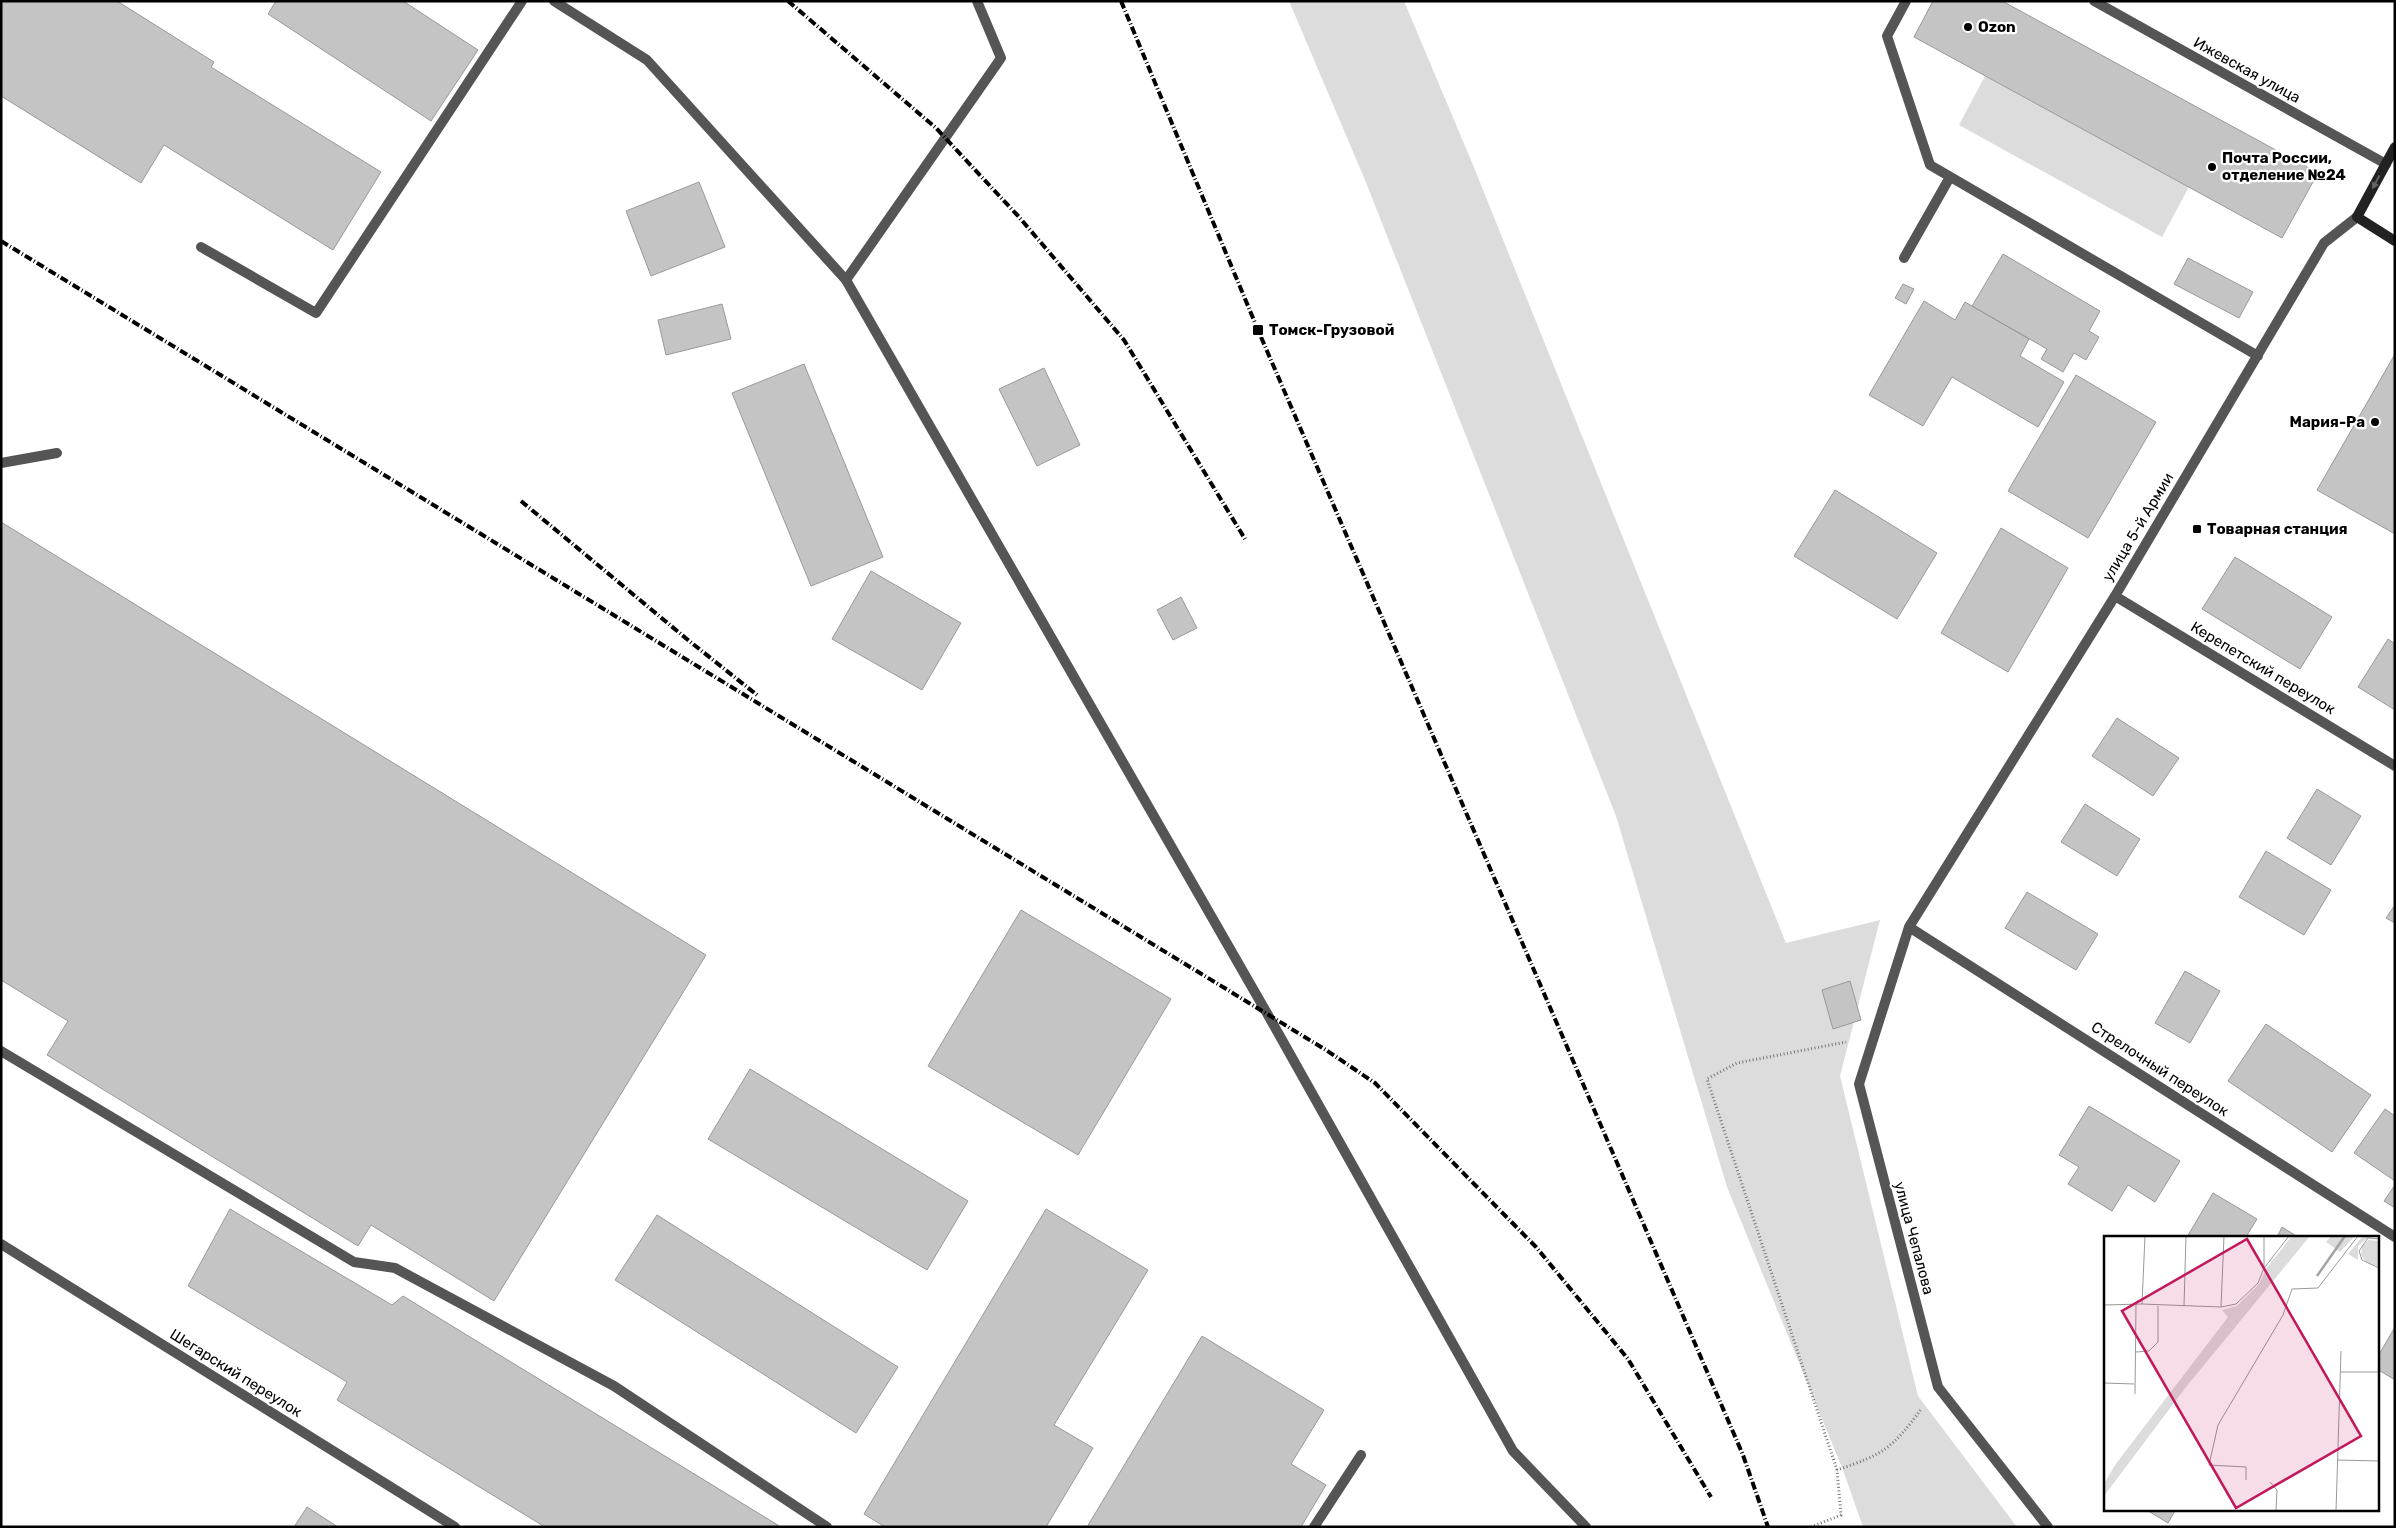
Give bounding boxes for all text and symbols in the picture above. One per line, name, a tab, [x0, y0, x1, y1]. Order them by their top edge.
place label: Ozon	[1978, 18, 2016, 36]
marker: Ozon	[1962, 21, 1974, 33]
street label: Ижевская улица	[2190, 33, 2304, 107]
place label: Почта России, отделение №24	[2222, 149, 2346, 184]
marker: Почта России, отделение №24	[2206, 161, 2218, 173]
one-way arrow	[2372, 175, 2380, 189]
place label: Томск-Грузовой	[1269, 321, 1394, 339]
marker: Томск-Грузовой	[1251, 323, 1265, 337]
place label: Мария-Ра	[2290, 413, 2365, 431]
marker: Мария-Ра	[2369, 416, 2381, 428]
street label: улица 5-й Армии	[2099, 470, 2177, 584]
place label: Товарная cтанция	[2207, 520, 2348, 538]
marker: Товарная cтанция	[2191, 523, 2203, 535]
street label: Керепетский переулок	[2187, 618, 2339, 718]
street label: Стрелочный переулок	[2088, 1018, 2232, 1120]
street label: улица Чепалова	[1890, 1180, 1938, 1296]
inset map	[2104, 1236, 2378, 1510]
street label: Шегарский переулок	[167, 1325, 305, 1421]

